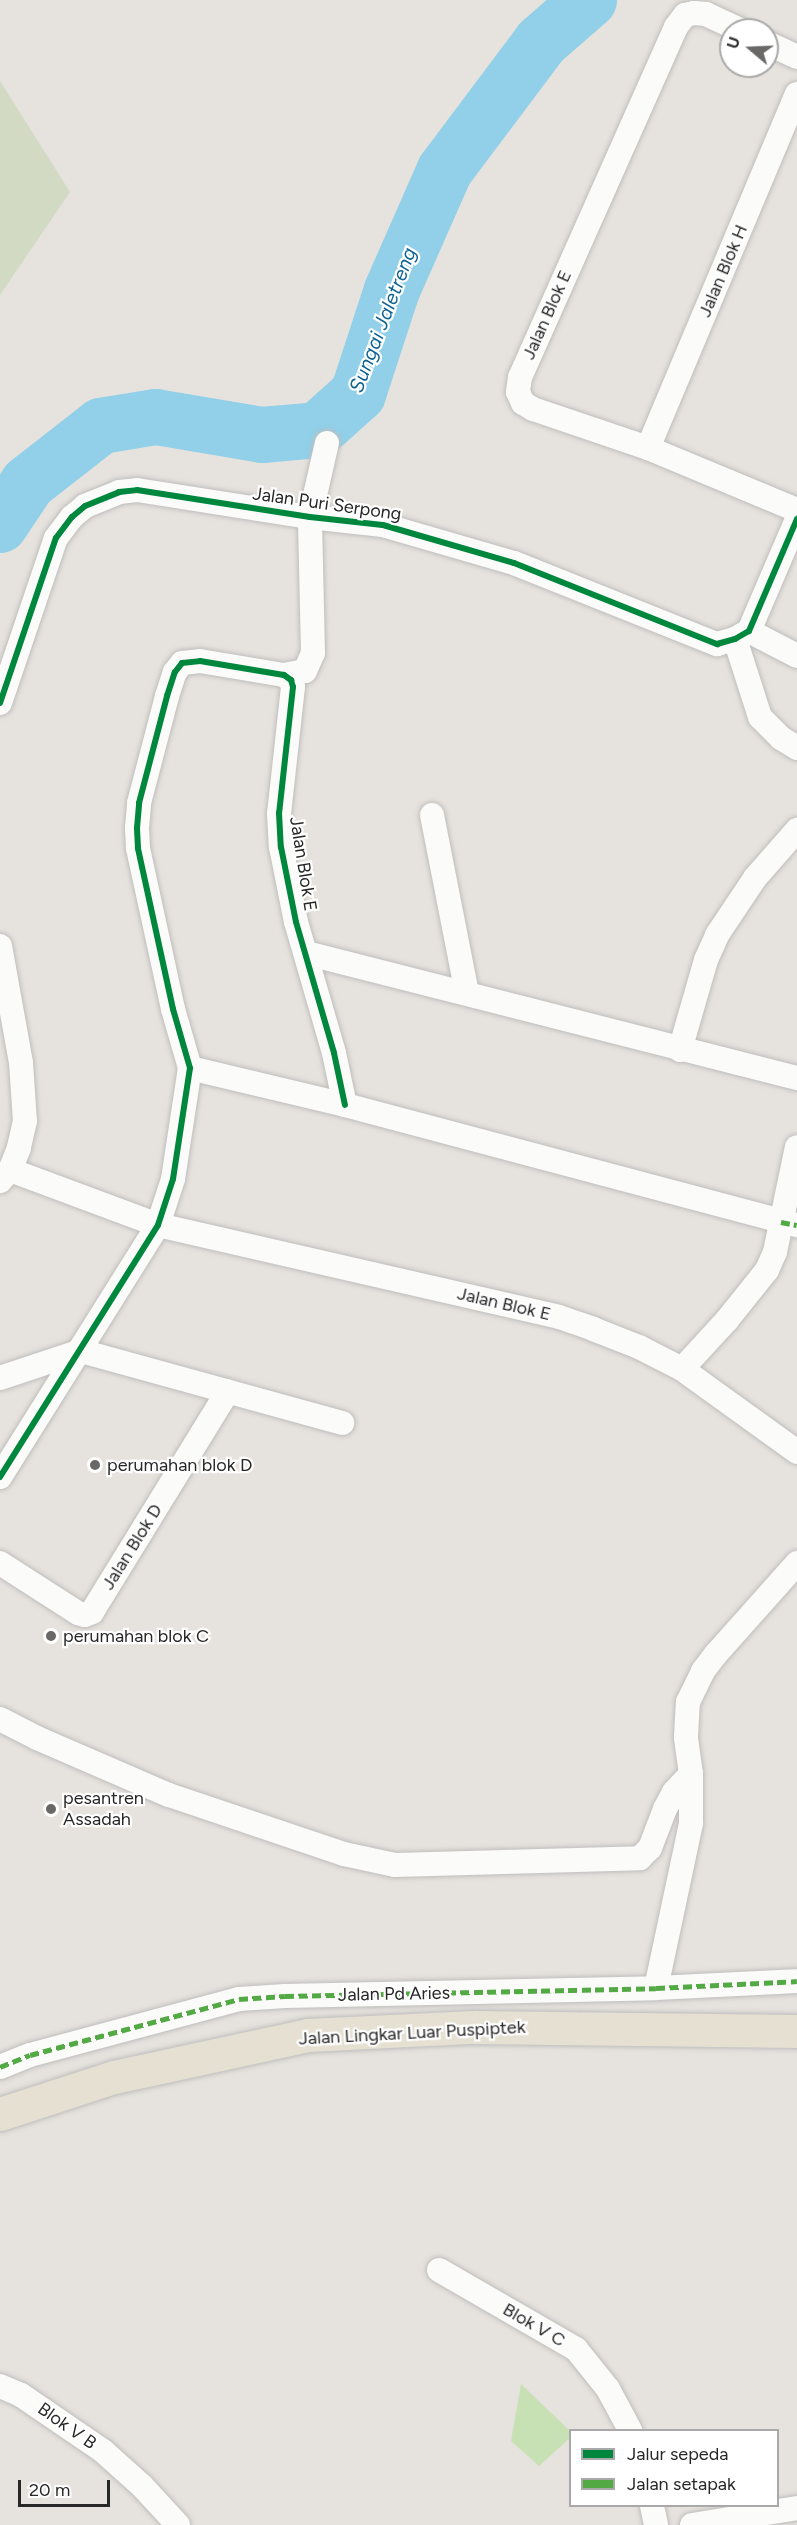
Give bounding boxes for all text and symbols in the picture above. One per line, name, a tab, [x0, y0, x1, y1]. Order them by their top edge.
north arrow	[719, 18, 779, 78]
text: U	[723, 34, 744, 51]
street label: Jalan Blok H	[694, 222, 752, 320]
water label: Sungai Jaletreng	[344, 244, 422, 396]
street label: Jalan Blok E	[518, 267, 576, 363]
street label: Jalan Puri Serpong	[251, 483, 403, 525]
street label: Jalan Blok E	[285, 815, 321, 913]
street label: Jalan Blok E	[455, 1283, 553, 1325]
place label: perumahan blok D	[107, 1454, 252, 1476]
marker: perumahan blok D	[88, 1458, 102, 1472]
street label: Jalan Blok D	[97, 1500, 167, 1594]
place label: perumahan blok C	[63, 1625, 209, 1647]
marker: perumahan blok C	[44, 1629, 58, 1643]
place label: pesantren Assadah	[63, 1788, 144, 1830]
marker: pesantren Assadah	[44, 1802, 58, 1816]
street label: Jalan Pd Aries	[338, 1982, 450, 2006]
street label: Jalan Lingkar Luar Puspiptek	[298, 2016, 526, 2050]
street label: Blok V C	[499, 2299, 569, 2351]
street label: Blok V B	[34, 2398, 100, 2454]
legend	[569, 2429, 779, 2507]
text: Jalur sepeda	[627, 2443, 728, 2465]
scale bar	[21, 2468, 112, 2506]
text: Jalan setapak	[627, 2473, 736, 2495]
text: 20 m	[29, 2479, 70, 2501]

